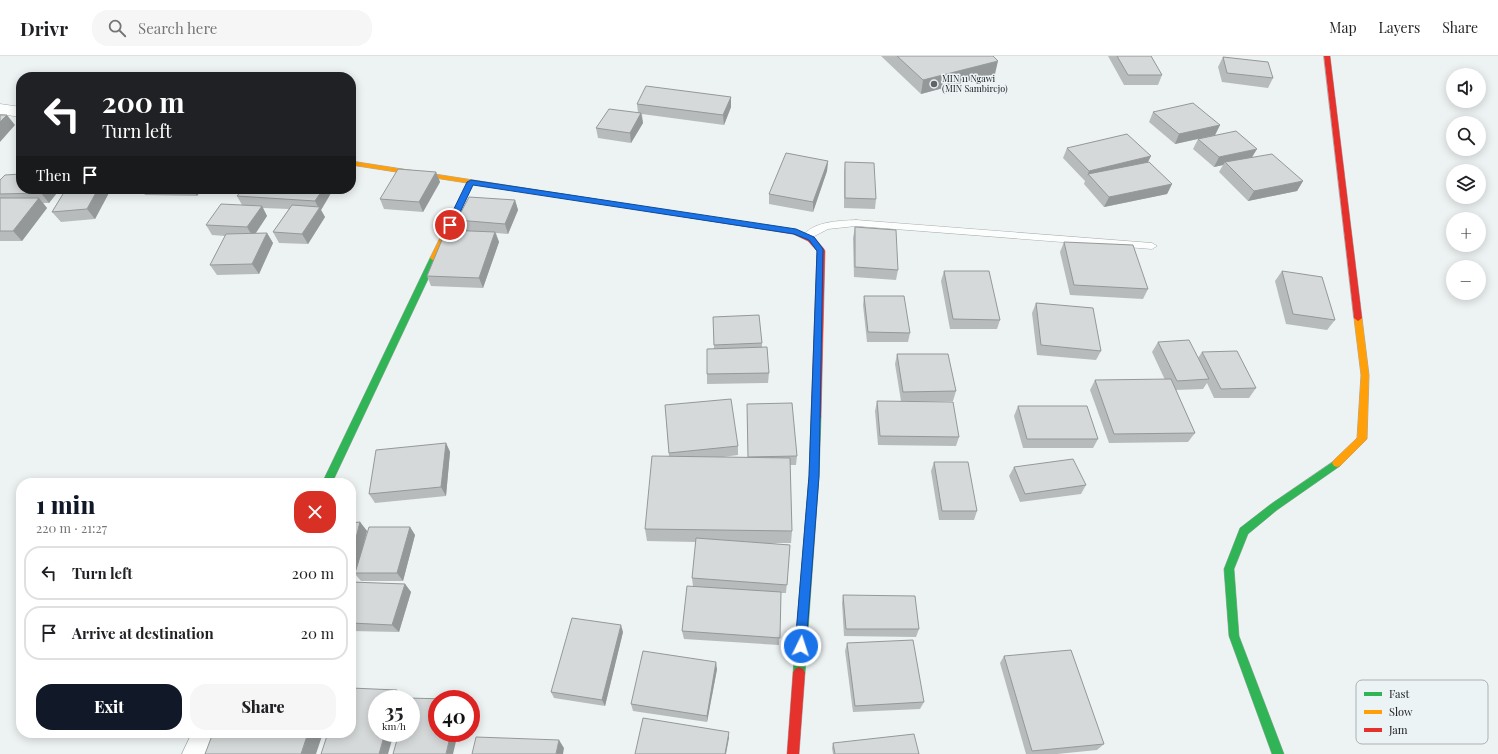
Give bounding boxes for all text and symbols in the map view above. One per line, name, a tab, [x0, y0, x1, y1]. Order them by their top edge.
search box	[92, 10, 372, 46]
text: Drivr	[20, 15, 68, 41]
icon: search	[106, 17, 128, 39]
text: Search here	[138, 18, 217, 38]
text: Map	[1329, 18, 1357, 37]
text: Layers	[1379, 18, 1420, 37]
text: Share	[1442, 18, 1478, 37]
map controls	[1446, 68, 1486, 300]
button: sound	[1446, 68, 1486, 108]
place label: MIN 11 Ngawi (MIN Sambirejo)	[942, 72, 1008, 94]
marker: MIN 11 Ngawi (MIN Sambirejo)	[929, 79, 939, 89]
text: 200 m	[102, 83, 185, 120]
icon: left	[36, 88, 88, 140]
button: search	[1446, 116, 1486, 156]
text: Turn left	[102, 119, 172, 143]
icon: arrive	[79, 164, 101, 186]
button: layers	[1446, 164, 1486, 204]
text: Then	[36, 165, 71, 185]
pin	[433, 208, 467, 242]
button: +	[1446, 212, 1486, 252]
icon: arrive	[439, 214, 461, 236]
button: −	[1446, 260, 1486, 300]
text: 1 min	[36, 488, 95, 520]
button: close	[294, 491, 336, 533]
text: 220 m · 21:27	[36, 519, 107, 536]
icon: left	[38, 562, 60, 584]
text: Turn left	[72, 563, 133, 583]
text: 200 m	[292, 563, 334, 583]
icon: arrive	[38, 622, 60, 644]
text: Arrive at destination	[72, 623, 214, 643]
text: 20 m	[301, 623, 334, 643]
position arrow	[780, 625, 822, 667]
legend	[1356, 680, 1488, 744]
button: Exit	[36, 684, 182, 730]
button: Share	[190, 684, 336, 730]
text: Fast	[1389, 686, 1409, 701]
speed limit sign: 40	[428, 690, 480, 742]
text: 35	[385, 697, 403, 724]
text: Slow	[1389, 704, 1413, 719]
text: km/h	[382, 719, 406, 733]
text: Jam	[1388, 722, 1408, 737]

